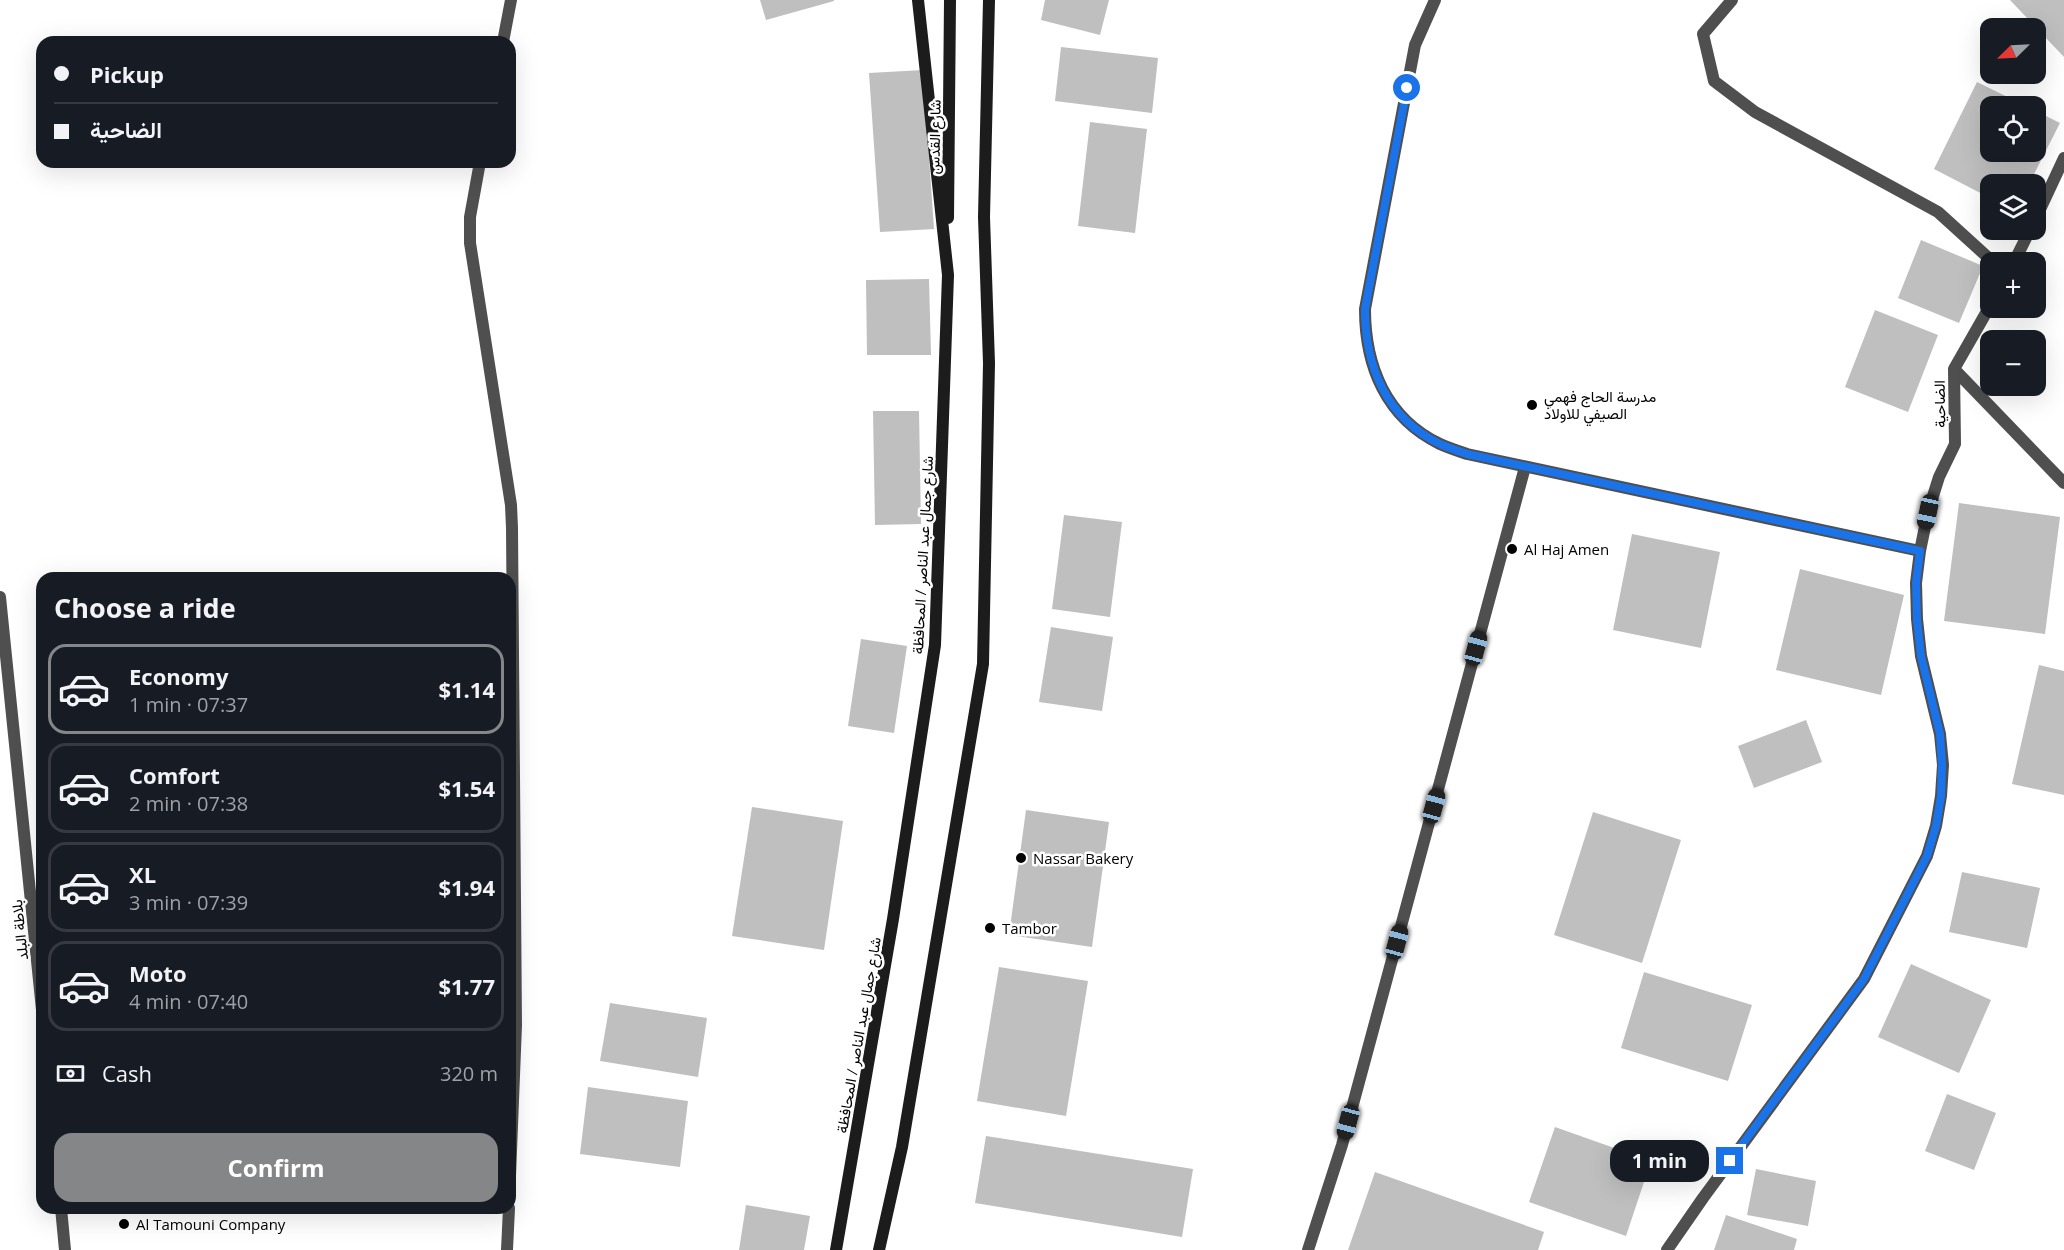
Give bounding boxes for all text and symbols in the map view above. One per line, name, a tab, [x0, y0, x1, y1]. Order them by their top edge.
north arrow	[1980, 18, 2046, 84]
map controls	[1980, 18, 2046, 396]
text: Pickup	[90, 59, 164, 89]
route start	[1393, 74, 1420, 101]
button: locate	[1980, 96, 2046, 162]
street label: شارع القدس	[923, 99, 947, 175]
text: الضاحية	[90, 114, 162, 144]
button: layers	[1980, 174, 2046, 240]
button: +	[1980, 252, 2046, 318]
button: −	[1980, 330, 2046, 396]
street label: الضاحية	[1929, 380, 1949, 428]
place label: مدرسة الحاج فهمي الصيفي للاولاد	[1544, 386, 1656, 427]
marker: مدرسة الحاج فهمي الصيفي للاولاد	[1525, 398, 1539, 412]
street label: شارع جمال عبد الناصر / المحافظة	[907, 455, 939, 655]
car	[1915, 493, 1941, 531]
place label: Al Haj Amen	[1524, 539, 1609, 559]
marker: Al Haj Amen	[1505, 542, 1519, 556]
text: Choose a ride	[54, 589, 236, 626]
car	[1463, 628, 1489, 668]
text: Economy	[129, 661, 228, 691]
icon: car	[57, 662, 111, 716]
text: $1.14	[438, 674, 495, 704]
text: 1 min · 07:37	[129, 691, 248, 718]
text: Comfort	[129, 760, 220, 790]
icon: car	[57, 761, 111, 815]
text: $1.54	[438, 773, 495, 803]
car	[1421, 786, 1447, 826]
text: 2 min · 07:38	[129, 790, 248, 817]
place label: Nassar Bakery	[1033, 848, 1134, 868]
marker: Nassar Bakery	[1014, 851, 1028, 865]
text: XL	[129, 859, 156, 889]
icon: car	[57, 860, 111, 914]
text: $1.94	[438, 872, 495, 902]
text: 3 min · 07:39	[129, 889, 248, 916]
street label: بلاطة البلد	[6, 899, 32, 961]
place label: Tambor	[1002, 918, 1057, 938]
marker: Tambor	[983, 921, 997, 935]
car	[1384, 922, 1410, 962]
street label: شارع جمال عبد الناصر / المحافظة	[831, 935, 887, 1135]
text: Moto	[129, 958, 187, 988]
icon: car	[57, 959, 111, 1013]
text: $1.77	[438, 971, 495, 1001]
text: 4 min · 07:40	[129, 988, 248, 1015]
icon: cash	[54, 1057, 87, 1090]
text: Cash	[102, 1058, 152, 1088]
text: 320 m	[440, 1060, 498, 1087]
car	[1335, 1102, 1361, 1142]
button: Confirm	[54, 1133, 498, 1202]
callout: 1 min	[1610, 1140, 1709, 1182]
text: 1 min	[1632, 1147, 1687, 1174]
route end	[1716, 1147, 1743, 1174]
place label: Al Tamouni Company	[136, 1214, 286, 1234]
marker: Al Tamouni Company	[117, 1217, 131, 1231]

